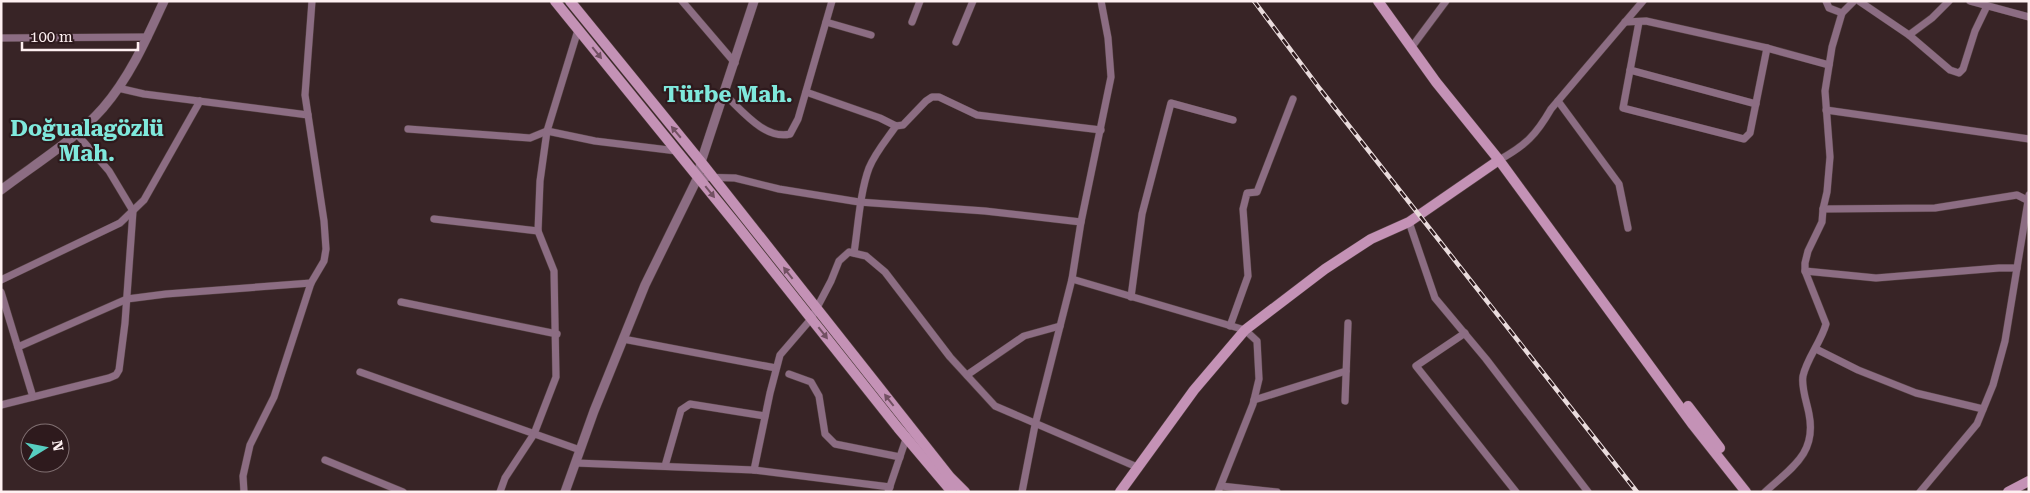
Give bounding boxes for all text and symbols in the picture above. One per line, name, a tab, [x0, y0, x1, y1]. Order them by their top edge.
scale bar	[22, 20, 139, 52]
text: 100 m	[30, 28, 73, 46]
one-way arrow	[591, 46, 602, 59]
district label: Türbe Mah.	[663, 82, 793, 107]
district label: Doğualagözlü Mah.	[10, 116, 164, 166]
one-way arrow	[670, 126, 681, 139]
one-way arrow	[705, 185, 716, 198]
one-way arrow	[783, 267, 794, 280]
one-way arrow	[817, 326, 828, 339]
one-way arrow	[884, 394, 895, 407]
north arrow	[20, 423, 70, 473]
text: N	[49, 439, 67, 453]

